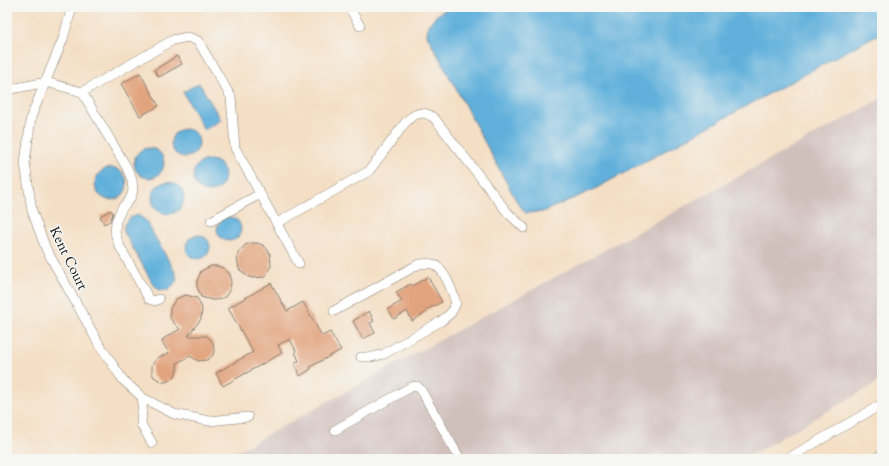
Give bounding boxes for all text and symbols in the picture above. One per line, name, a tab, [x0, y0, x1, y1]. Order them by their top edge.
street label: Kent Court	[45, 223, 92, 294]

